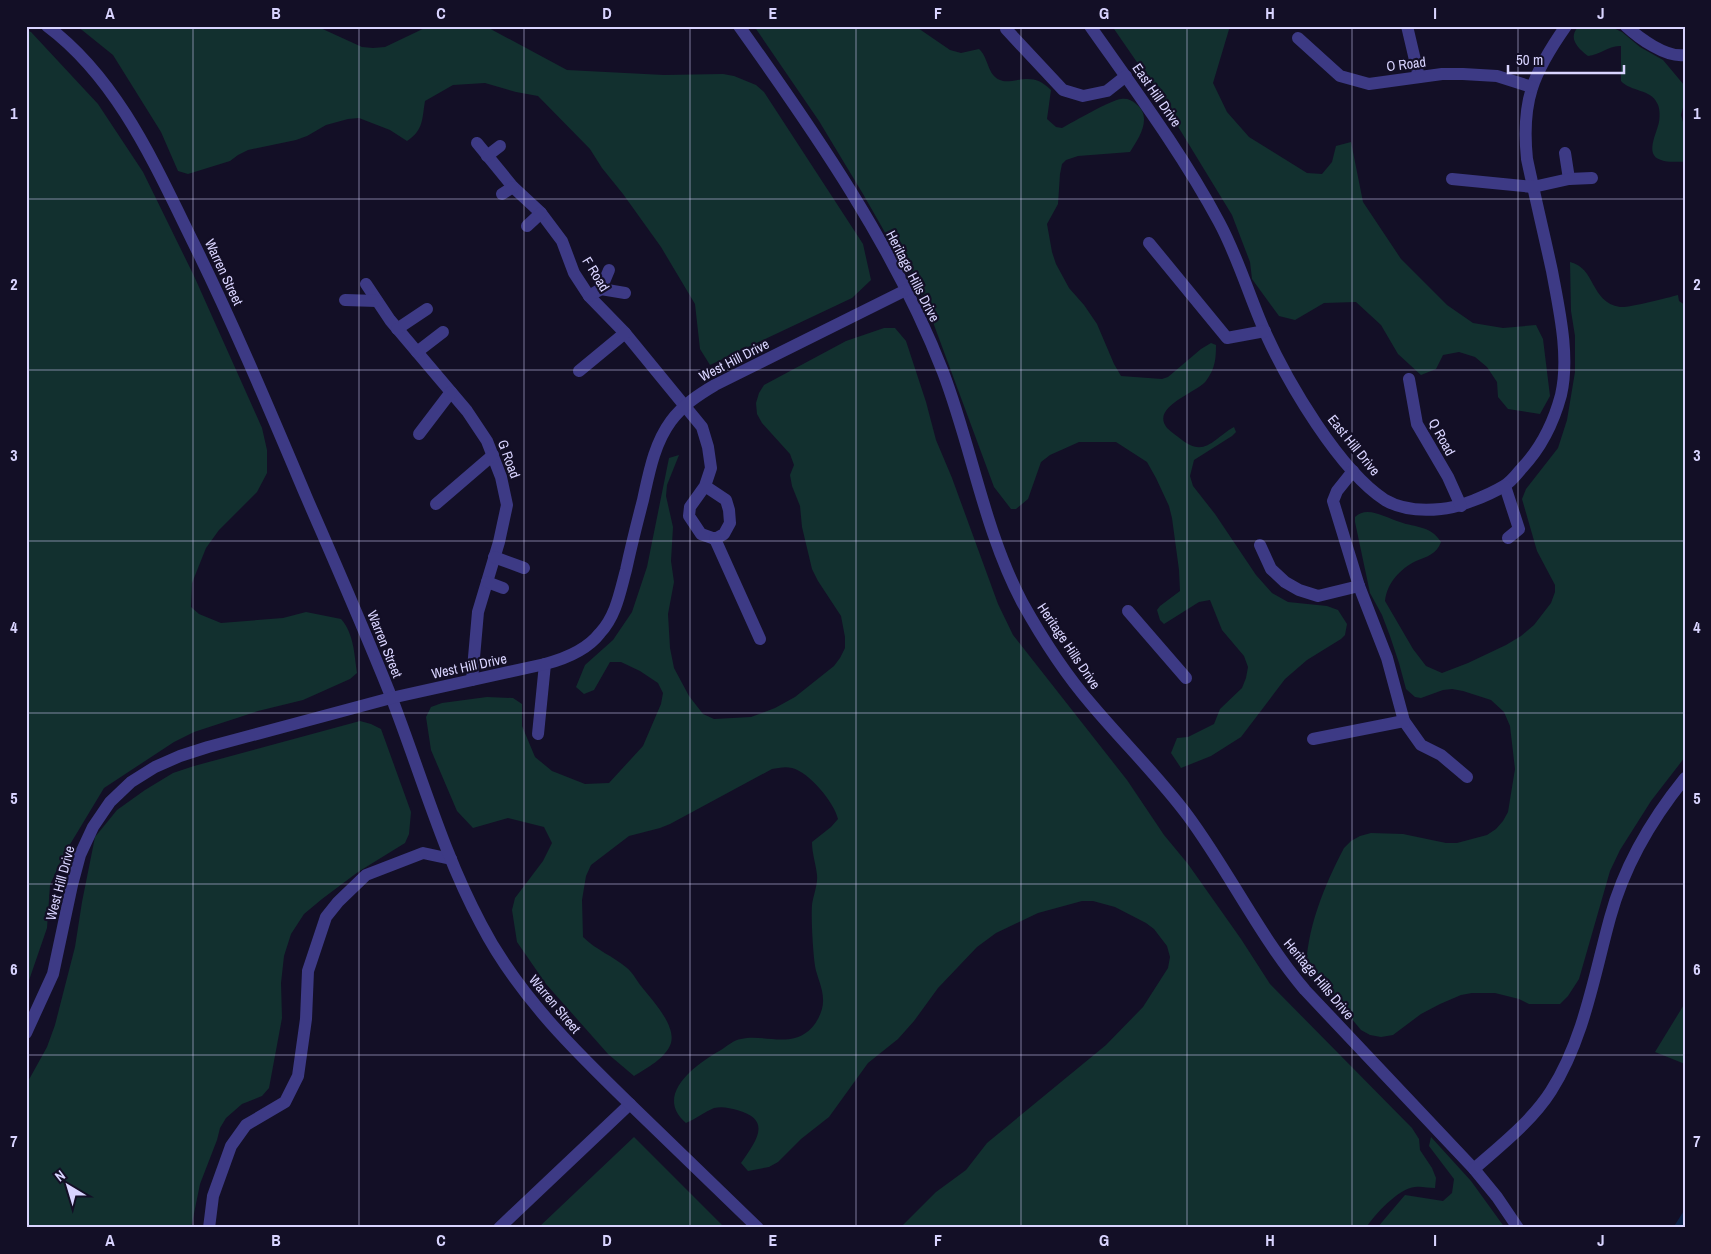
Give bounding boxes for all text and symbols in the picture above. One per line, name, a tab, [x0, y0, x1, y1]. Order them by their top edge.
text: A	[105, 2, 115, 24]
text: B	[271, 2, 281, 24]
text: C	[436, 2, 446, 24]
text: D	[602, 2, 612, 24]
text: E	[769, 2, 778, 24]
text: F	[934, 2, 942, 24]
text: G	[1099, 2, 1109, 24]
text: H	[1265, 2, 1275, 24]
text: I	[1433, 2, 1437, 24]
text: J	[1597, 2, 1605, 24]
scale bar	[1508, 42, 1625, 74]
text: 50 m	[1516, 49, 1543, 70]
street label: O Road	[1385, 53, 1427, 75]
street label: East Hill Drive	[1129, 60, 1185, 130]
text: 1	[10, 102, 18, 124]
text: 1	[1693, 102, 1701, 124]
street label: Heritage Hills Drive	[882, 227, 944, 325]
street label: Warren Street	[201, 236, 247, 308]
street label: F Road	[578, 253, 614, 295]
text: 2	[10, 273, 18, 295]
text: 2	[1693, 273, 1701, 295]
street label: West Hill Drive	[696, 335, 772, 385]
street label: East Hill Drive	[1324, 411, 1384, 479]
street label: Q Road	[1425, 415, 1459, 459]
street label: G Road	[494, 437, 524, 481]
text: 3	[10, 444, 18, 466]
text: 3	[1693, 444, 1701, 466]
street label: Heritage Hills Drive	[1034, 599, 1104, 693]
street label: Warren Street	[363, 608, 407, 680]
text: 4	[10, 616, 18, 638]
text: 4	[1693, 616, 1701, 638]
street label: West Hill Drive	[430, 649, 508, 683]
text: 5	[10, 787, 18, 809]
text: 5	[1693, 787, 1701, 809]
street label: West Hill Drive	[41, 844, 79, 922]
street label: Heritage Hills Drive	[1280, 935, 1358, 1023]
text: 6	[10, 958, 18, 980]
text: 6	[1693, 958, 1701, 980]
street label: Warren Street	[525, 971, 585, 1037]
text: 7	[10, 1130, 18, 1152]
text: 7	[1693, 1130, 1701, 1152]
north arrow	[42, 1162, 92, 1212]
text: N	[51, 1166, 69, 1185]
text: A	[105, 1229, 115, 1251]
text: B	[271, 1229, 281, 1251]
text: C	[436, 1229, 446, 1251]
text: D	[602, 1229, 612, 1251]
text: E	[769, 1229, 778, 1251]
text: F	[934, 1229, 942, 1251]
text: G	[1099, 1229, 1109, 1251]
text: H	[1265, 1229, 1275, 1251]
text: I	[1433, 1229, 1437, 1251]
text: J	[1597, 1229, 1605, 1251]

